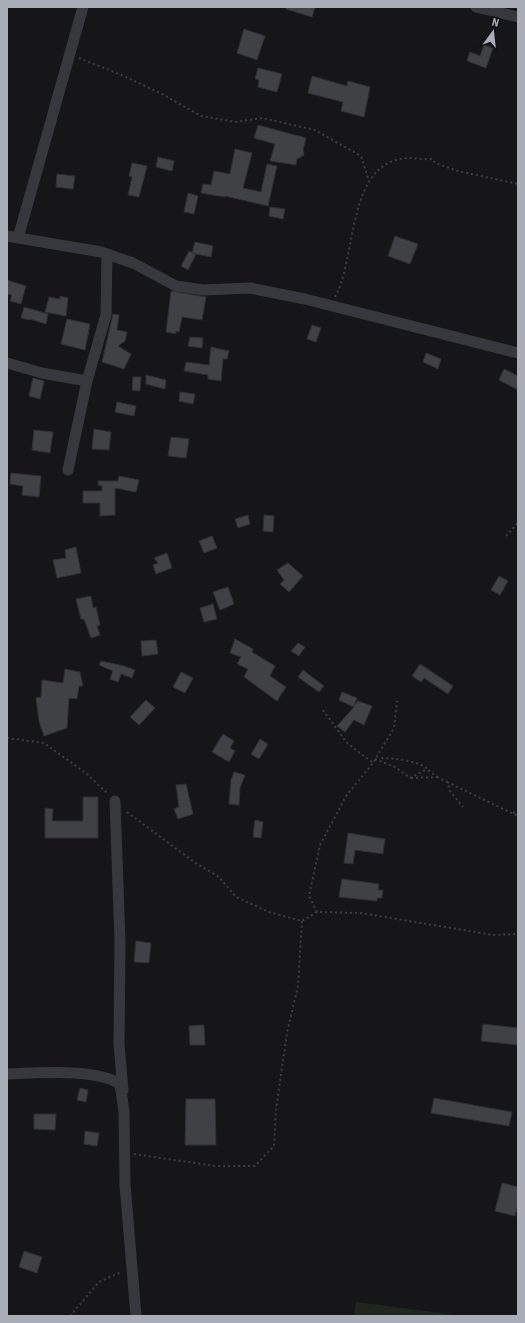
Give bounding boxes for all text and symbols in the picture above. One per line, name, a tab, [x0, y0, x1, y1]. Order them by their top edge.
north arrow	[473, 12, 513, 52]
text: N	[491, 16, 501, 30]

